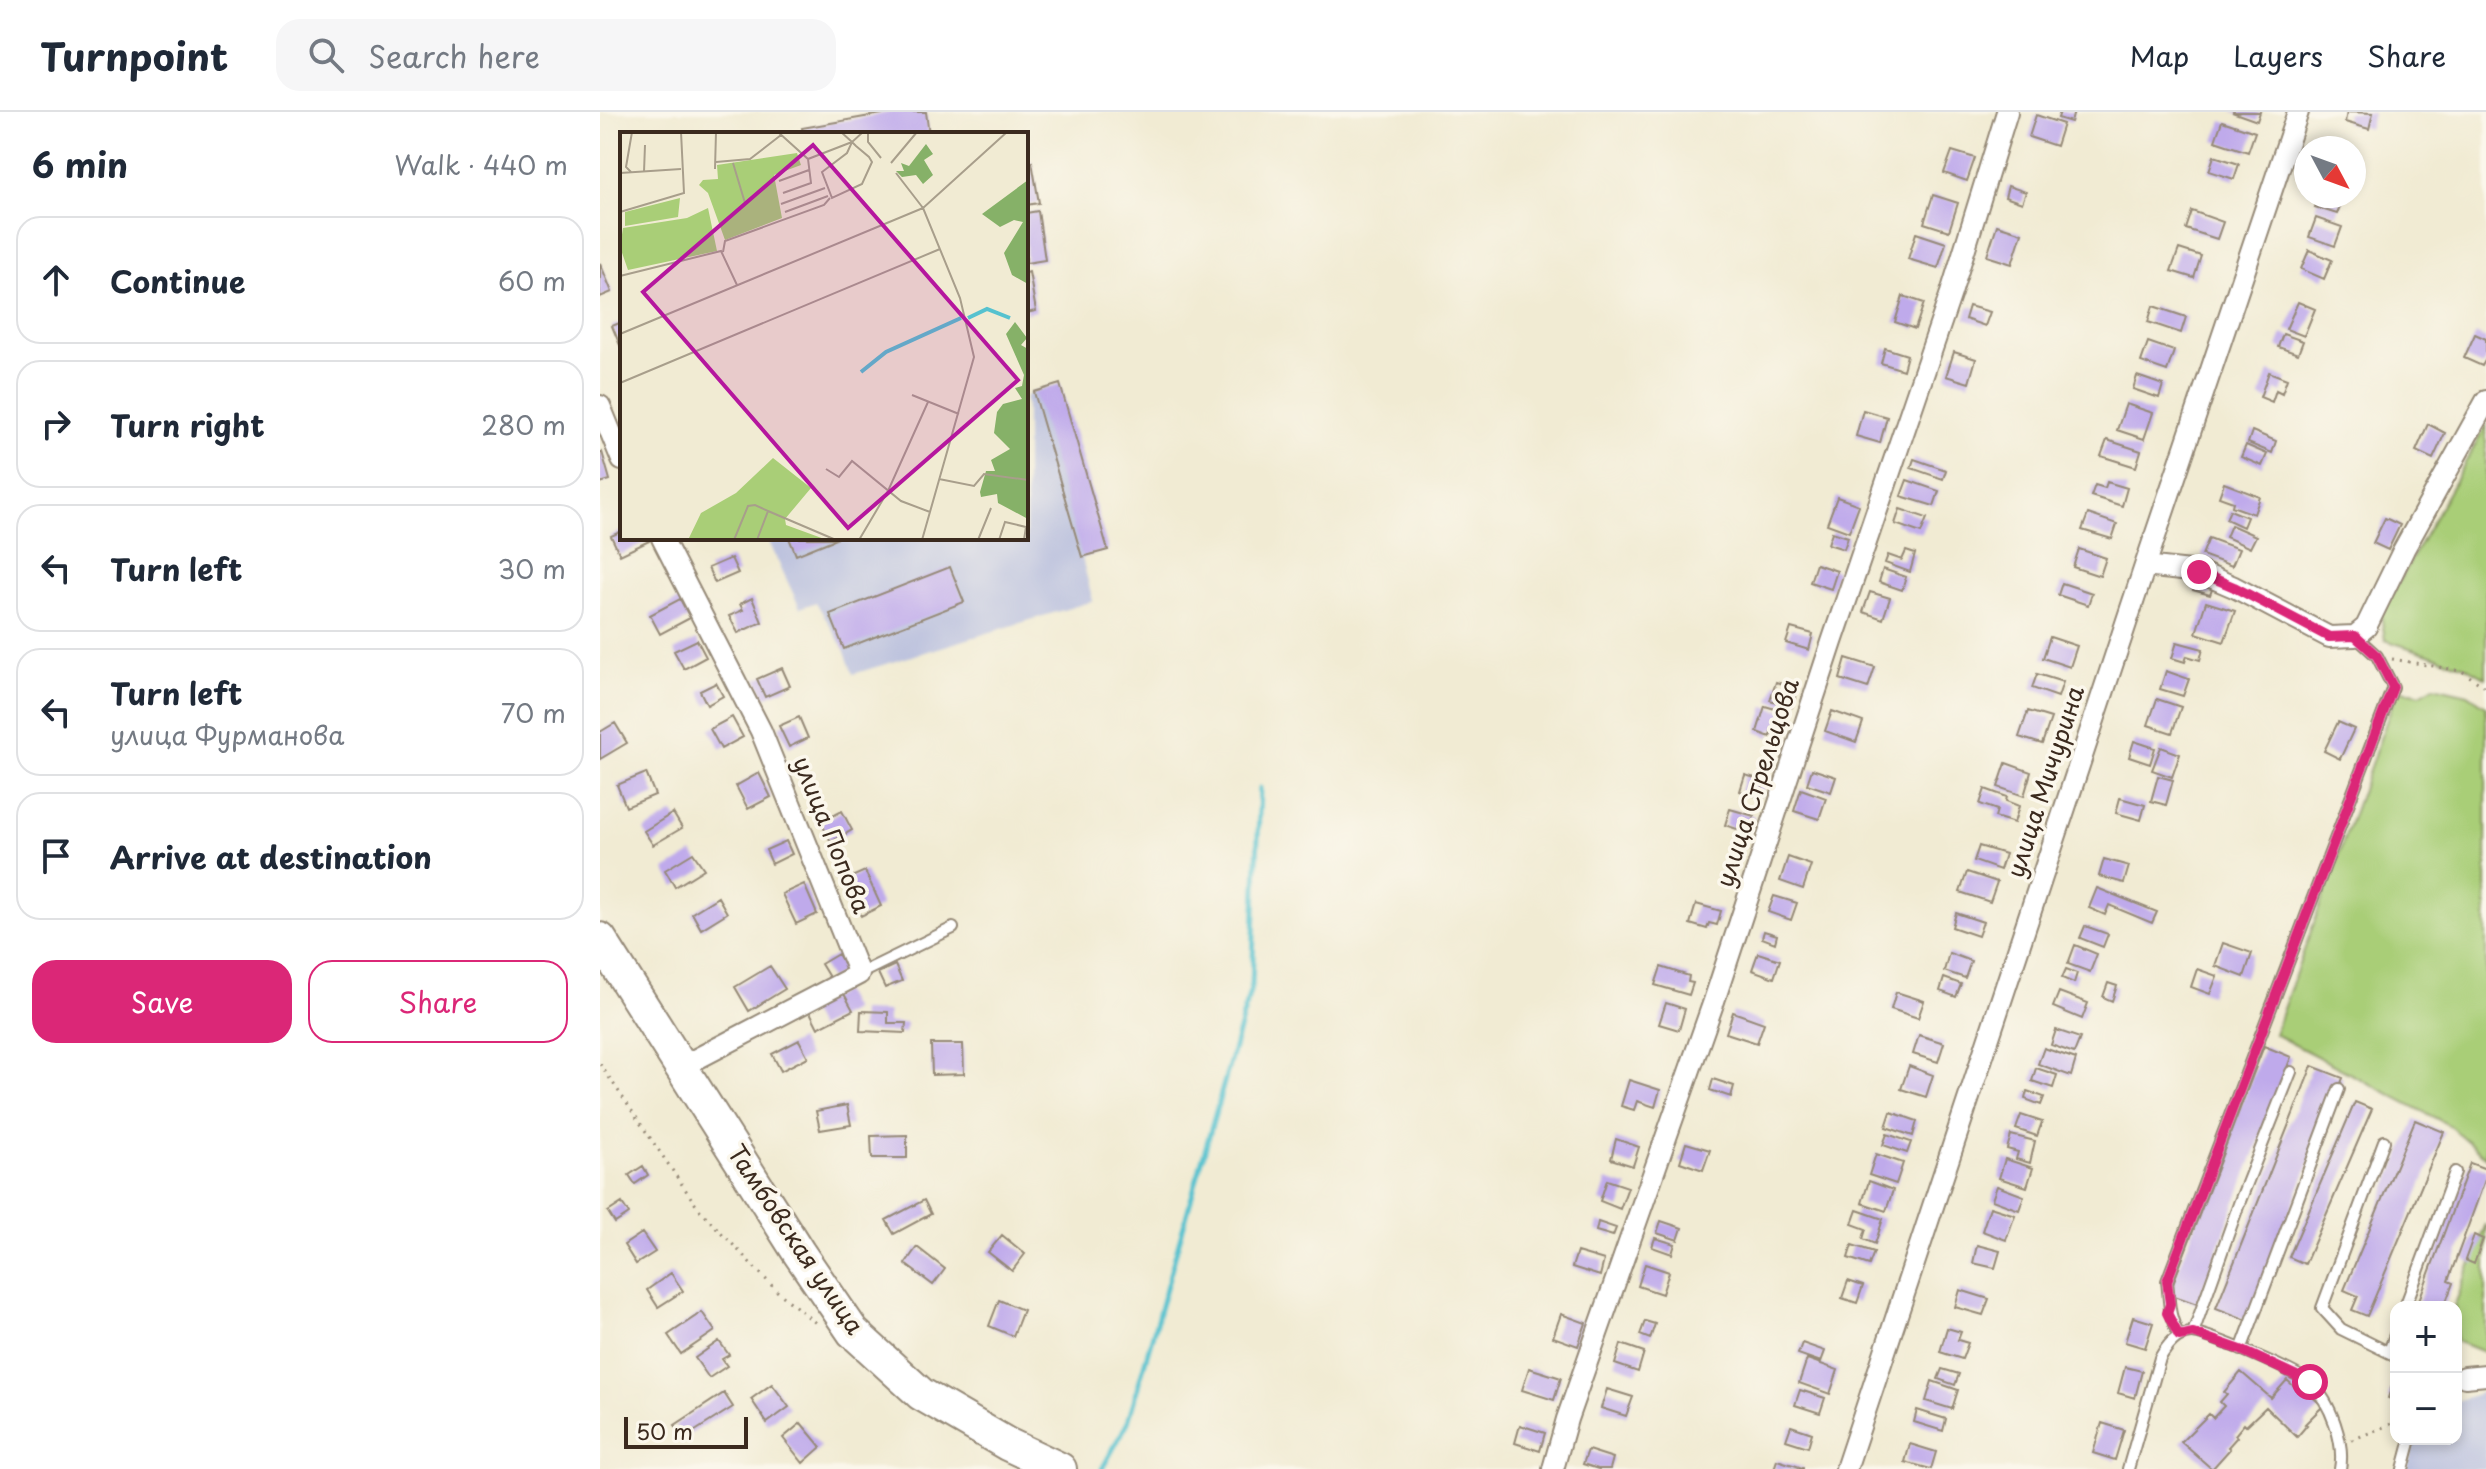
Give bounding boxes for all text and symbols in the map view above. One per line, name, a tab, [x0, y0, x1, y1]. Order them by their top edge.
search box	[276, 19, 836, 91]
text: Turnpoint	[40, 27, 228, 84]
icon: search	[304, 33, 348, 77]
text: Search here	[368, 33, 540, 78]
text: Map	[2129, 34, 2189, 77]
text: Layers	[2233, 34, 2323, 77]
text: Share	[2367, 34, 2446, 77]
inset map	[620, 132, 1028, 540]
north arrow	[2294, 136, 2366, 208]
text: 6 min	[32, 138, 128, 190]
text: Walk · 440 m	[395, 145, 568, 184]
icon: ahead	[34, 258, 78, 302]
text: Continue	[110, 258, 245, 303]
text: 60 m	[498, 261, 566, 300]
icon: right	[34, 402, 78, 446]
text: Turn right	[110, 402, 265, 447]
text: 280 m	[481, 405, 566, 444]
icon: left	[34, 546, 78, 590]
text: Turn left	[110, 546, 242, 591]
text: 30 m	[498, 549, 566, 588]
route end	[2181, 554, 2217, 590]
text: Turn left	[110, 670, 242, 715]
street label: улица Стрельцова	[1705, 673, 1807, 892]
street label: улица Мичурина	[1996, 681, 2092, 882]
icon: left	[34, 690, 78, 734]
text: 70 m	[501, 693, 566, 732]
text: улица Фурманова	[110, 715, 344, 754]
street label: улица Попова	[785, 750, 881, 918]
icon: arrive	[34, 834, 78, 878]
text: Arrive at destination	[110, 834, 432, 879]
button: Save	[32, 960, 292, 1043]
button: Share	[308, 960, 568, 1043]
street label: Тамбовская улица	[720, 1137, 874, 1341]
map controls	[2390, 1301, 2462, 1445]
button: +	[2390, 1301, 2462, 1373]
route start	[2292, 1364, 2328, 1400]
button: −	[2390, 1373, 2462, 1445]
scale bar	[624, 1413, 748, 1449]
text: 50 m	[636, 1414, 693, 1447]

